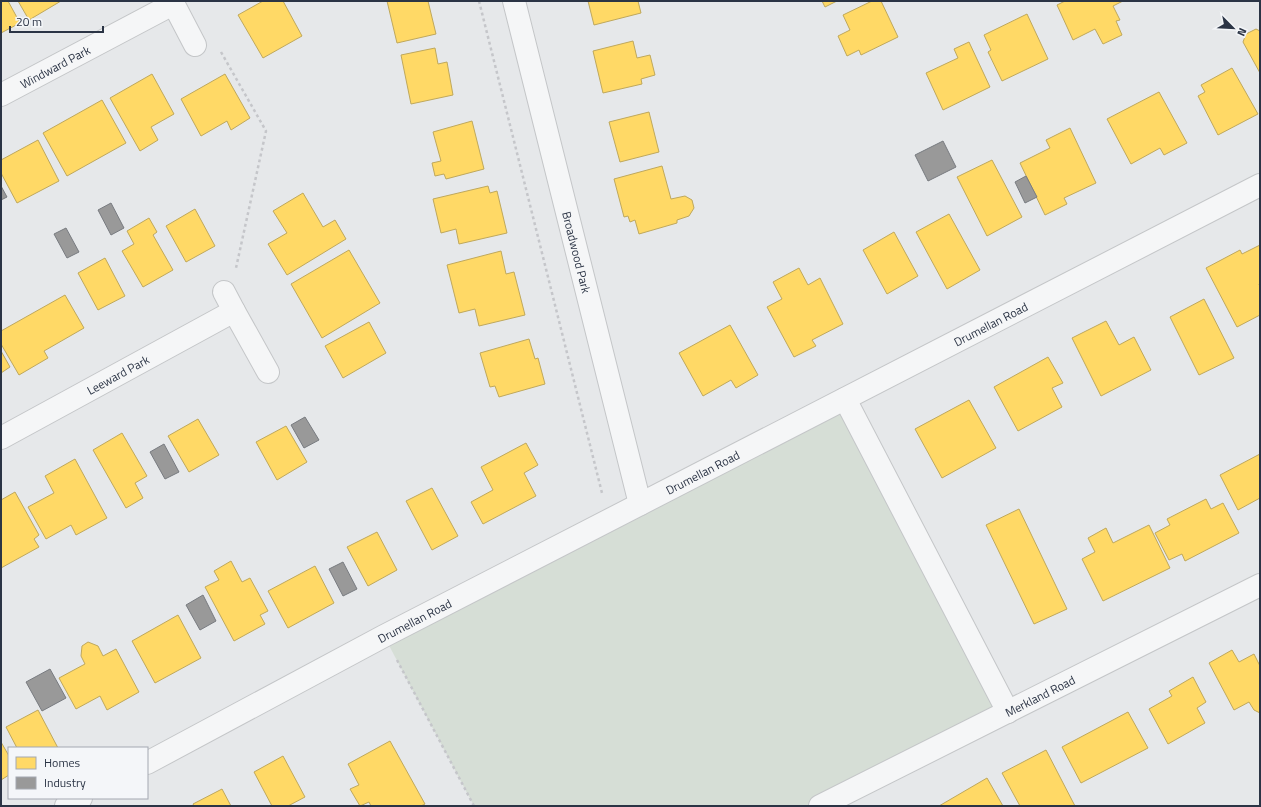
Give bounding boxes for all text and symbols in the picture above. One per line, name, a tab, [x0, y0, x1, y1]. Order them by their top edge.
scale bar	[10, 8, 103, 34]
north arrow	[1213, 8, 1253, 48]
text: 20 m	[16, 12, 42, 31]
text: N	[1233, 25, 1251, 39]
street label: Windward Park	[16, 40, 94, 93]
street label: Broadwood Park	[558, 209, 596, 295]
street label: Drumellan Road	[950, 297, 1031, 351]
street label: Leeward Park	[83, 349, 153, 399]
street label: Drumellan Road	[662, 445, 743, 499]
street label: Drumellan Road	[374, 593, 455, 647]
street label: Merkland Road	[1001, 670, 1078, 721]
legend	[8, 747, 148, 799]
text: Homes	[44, 753, 80, 772]
text: Industry	[44, 773, 86, 792]

